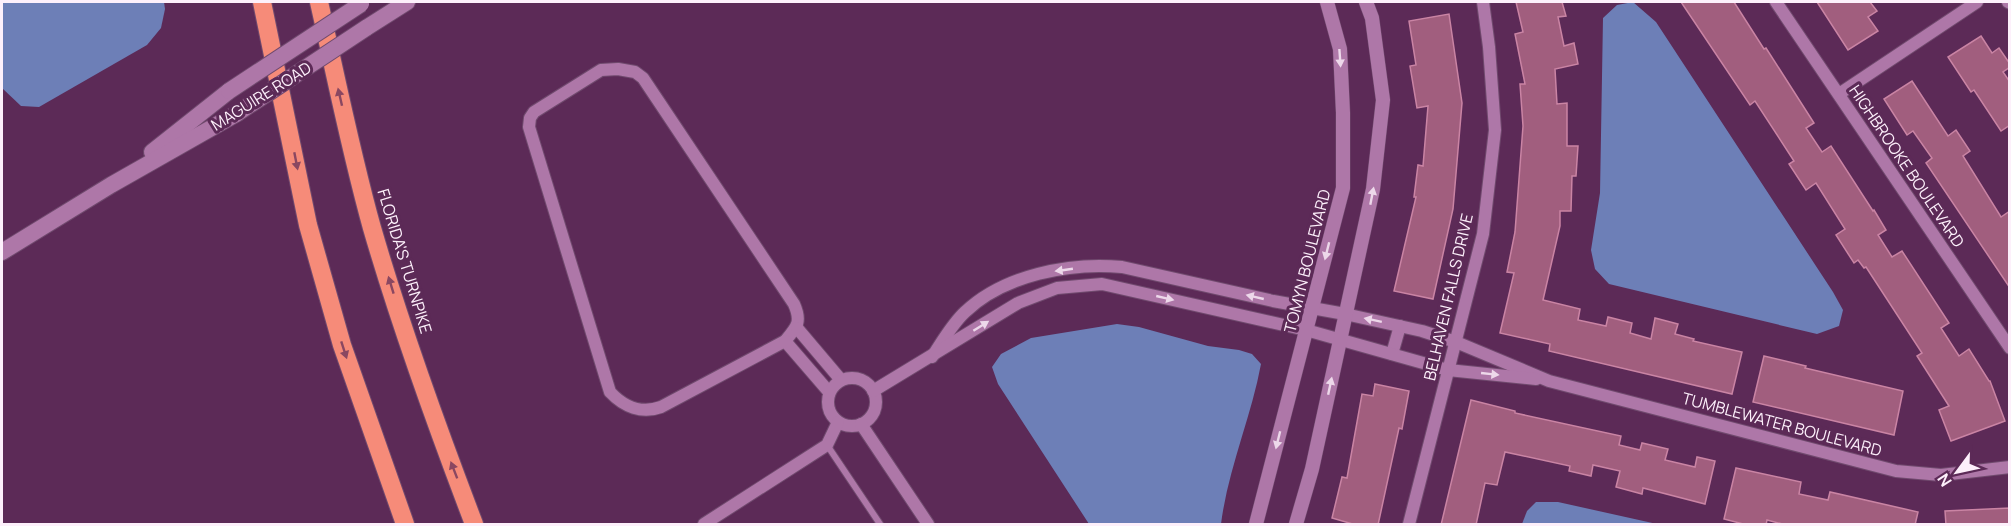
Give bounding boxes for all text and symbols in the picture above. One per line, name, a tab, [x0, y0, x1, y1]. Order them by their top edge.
one-way arrow	[1335, 49, 1345, 68]
street label: MAGUIRE ROAD	[207, 56, 315, 136]
street label: HIGHBROOKE BOULEVARD	[1844, 81, 1970, 252]
one-way arrow	[335, 88, 345, 106]
one-way arrow	[292, 152, 301, 171]
street label: FLORIDA'S TURNPIKE	[373, 186, 437, 336]
one-way arrow	[1368, 186, 1377, 205]
street label: TOMYN BOULEVARD	[1279, 187, 1336, 335]
street label: BELHAVEN FALLS DRIVE	[1418, 211, 1478, 383]
one-way arrow	[1321, 242, 1331, 260]
one-way arrow	[1054, 265, 1073, 274]
one-way arrow	[385, 276, 395, 294]
one-way arrow	[1245, 292, 1264, 301]
one-way arrow	[1156, 294, 1175, 303]
one-way arrow	[1363, 315, 1382, 324]
one-way arrow	[973, 320, 989, 331]
one-way arrow	[340, 341, 349, 359]
one-way arrow	[1480, 369, 1499, 379]
one-way arrow	[1326, 376, 1335, 395]
street label: TUMBLEWATER BOULEVARD	[1680, 387, 1884, 461]
one-way arrow	[1273, 431, 1283, 449]
north arrow	[1927, 442, 1987, 502]
one-way arrow	[448, 461, 458, 479]
text: N	[1932, 469, 1957, 491]

